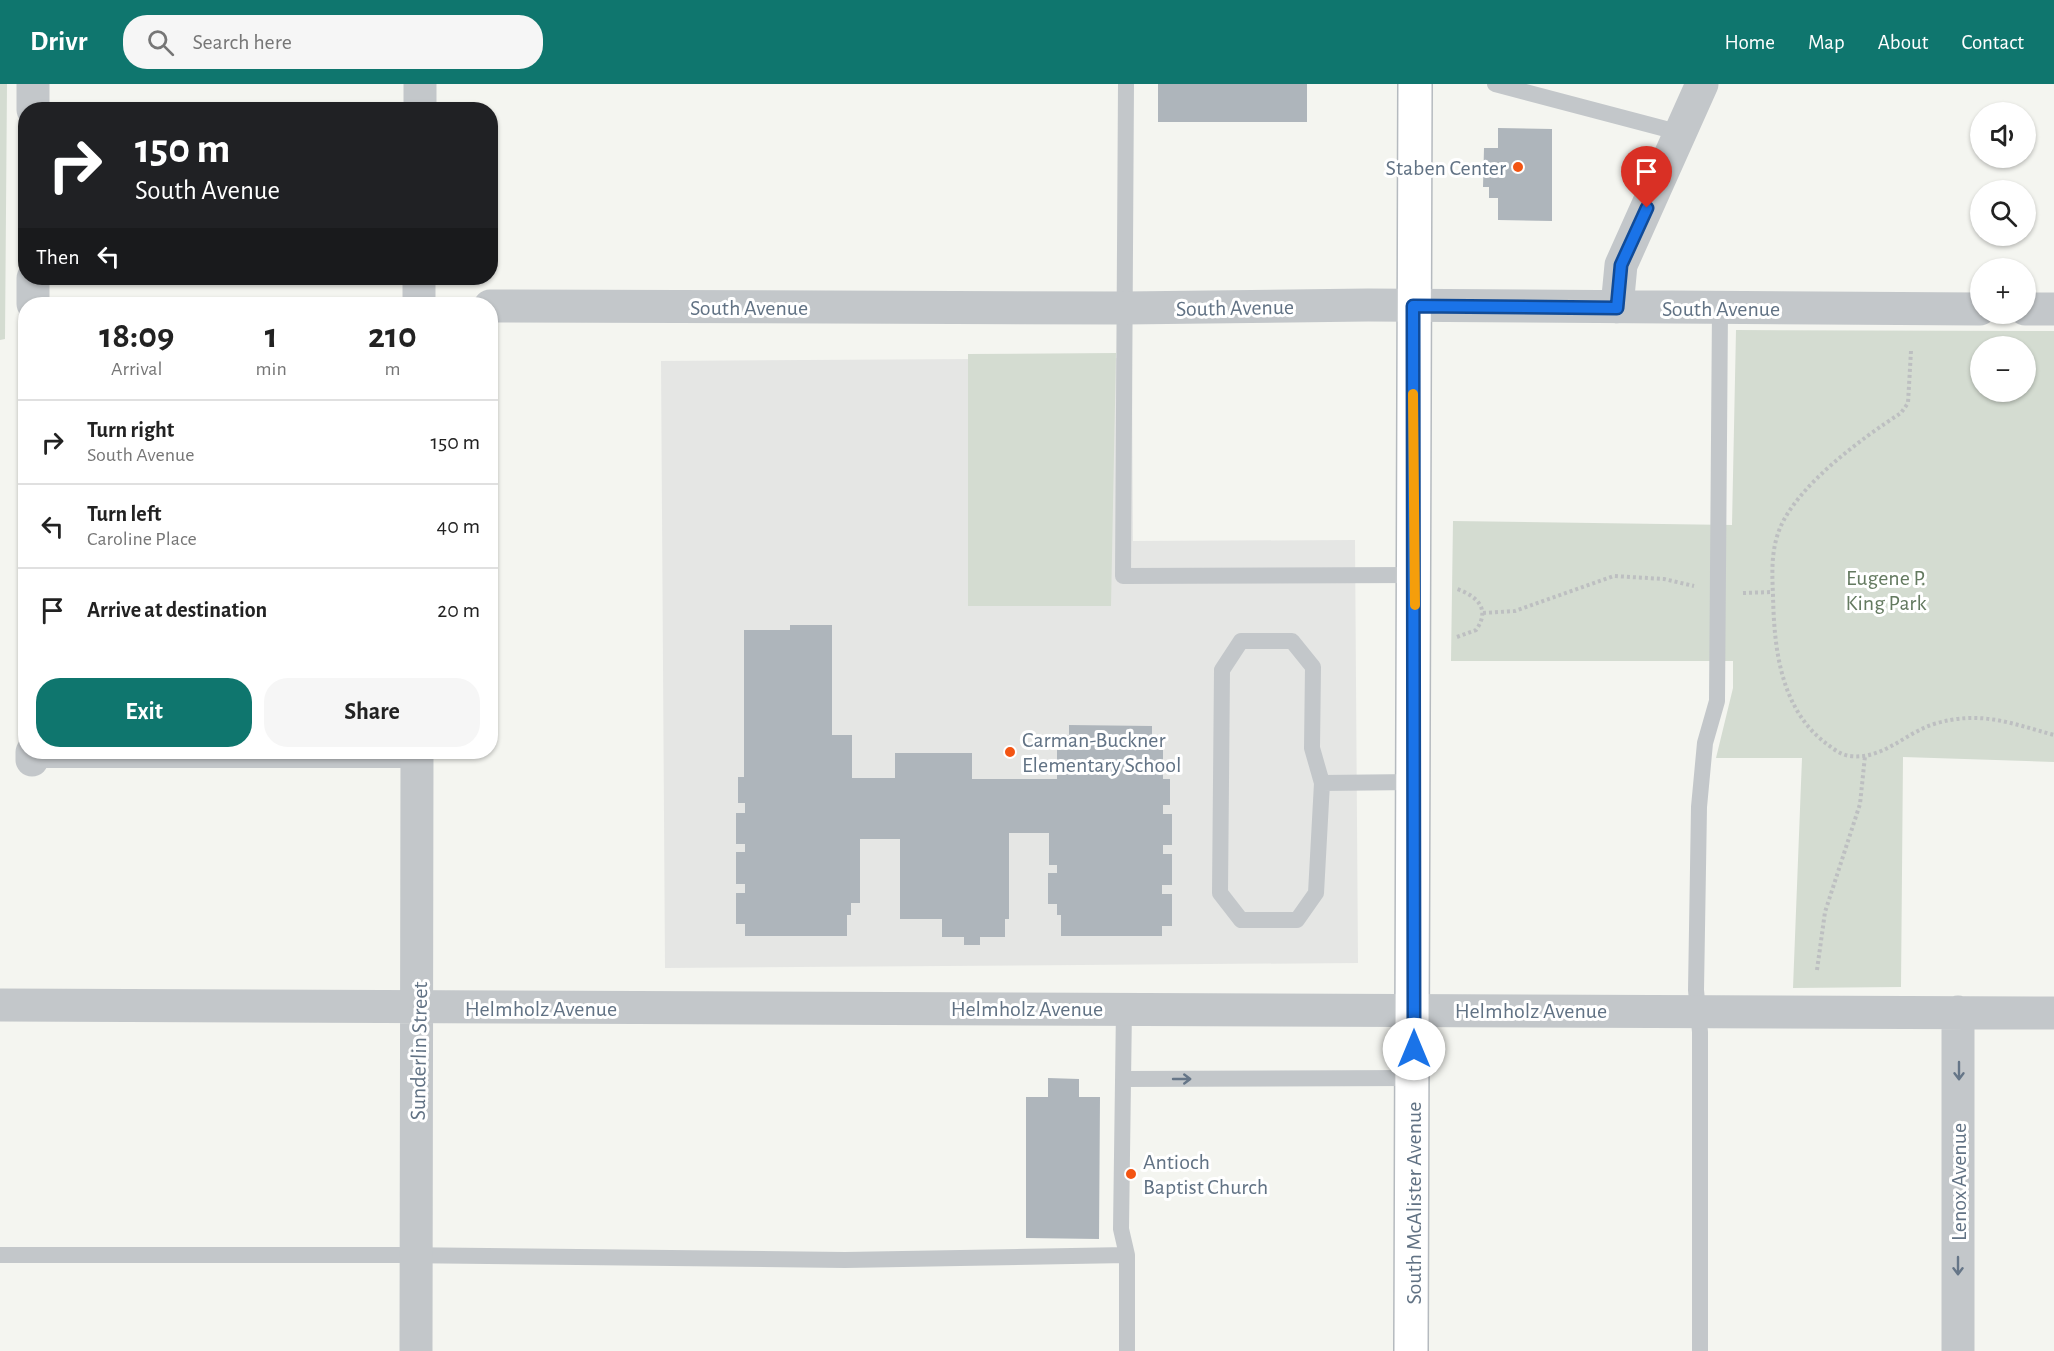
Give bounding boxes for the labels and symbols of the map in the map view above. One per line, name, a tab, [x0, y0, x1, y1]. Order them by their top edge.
pin	[1621, 146, 1672, 208]
place label: Staben Center	[1386, 157, 1506, 179]
marker: Staben Center	[1511, 160, 1525, 174]
street label: South Avenue	[1176, 296, 1294, 320]
street label: South Avenue	[690, 297, 808, 319]
street label: South Avenue	[1662, 298, 1780, 320]
park label: Eugene P. King Park	[1845, 567, 1927, 614]
place label: Carman-Buckner Elementary School	[1022, 729, 1182, 776]
marker: Carman-Buckner Elementary School	[1003, 745, 1017, 759]
street label: Sunderlin Street	[407, 981, 431, 1121]
street label: Helmholz Avenue	[465, 998, 617, 1020]
street label: Helmholz Avenue	[951, 998, 1103, 1020]
street label: Helmholz Avenue	[1455, 1000, 1607, 1022]
position arrow	[1382, 1017, 1446, 1081]
one-way arrow	[1953, 1060, 1965, 1080]
one-way arrow	[1171, 1073, 1191, 1085]
street label: South McAlister Avenue	[1403, 1102, 1425, 1304]
street label: Lenox Avenue	[1948, 1123, 1970, 1241]
place label: Antioch Baptist Church	[1143, 1151, 1268, 1198]
marker: Antioch Baptist Church	[1124, 1167, 1138, 1181]
one-way arrow	[1952, 1255, 1964, 1275]

